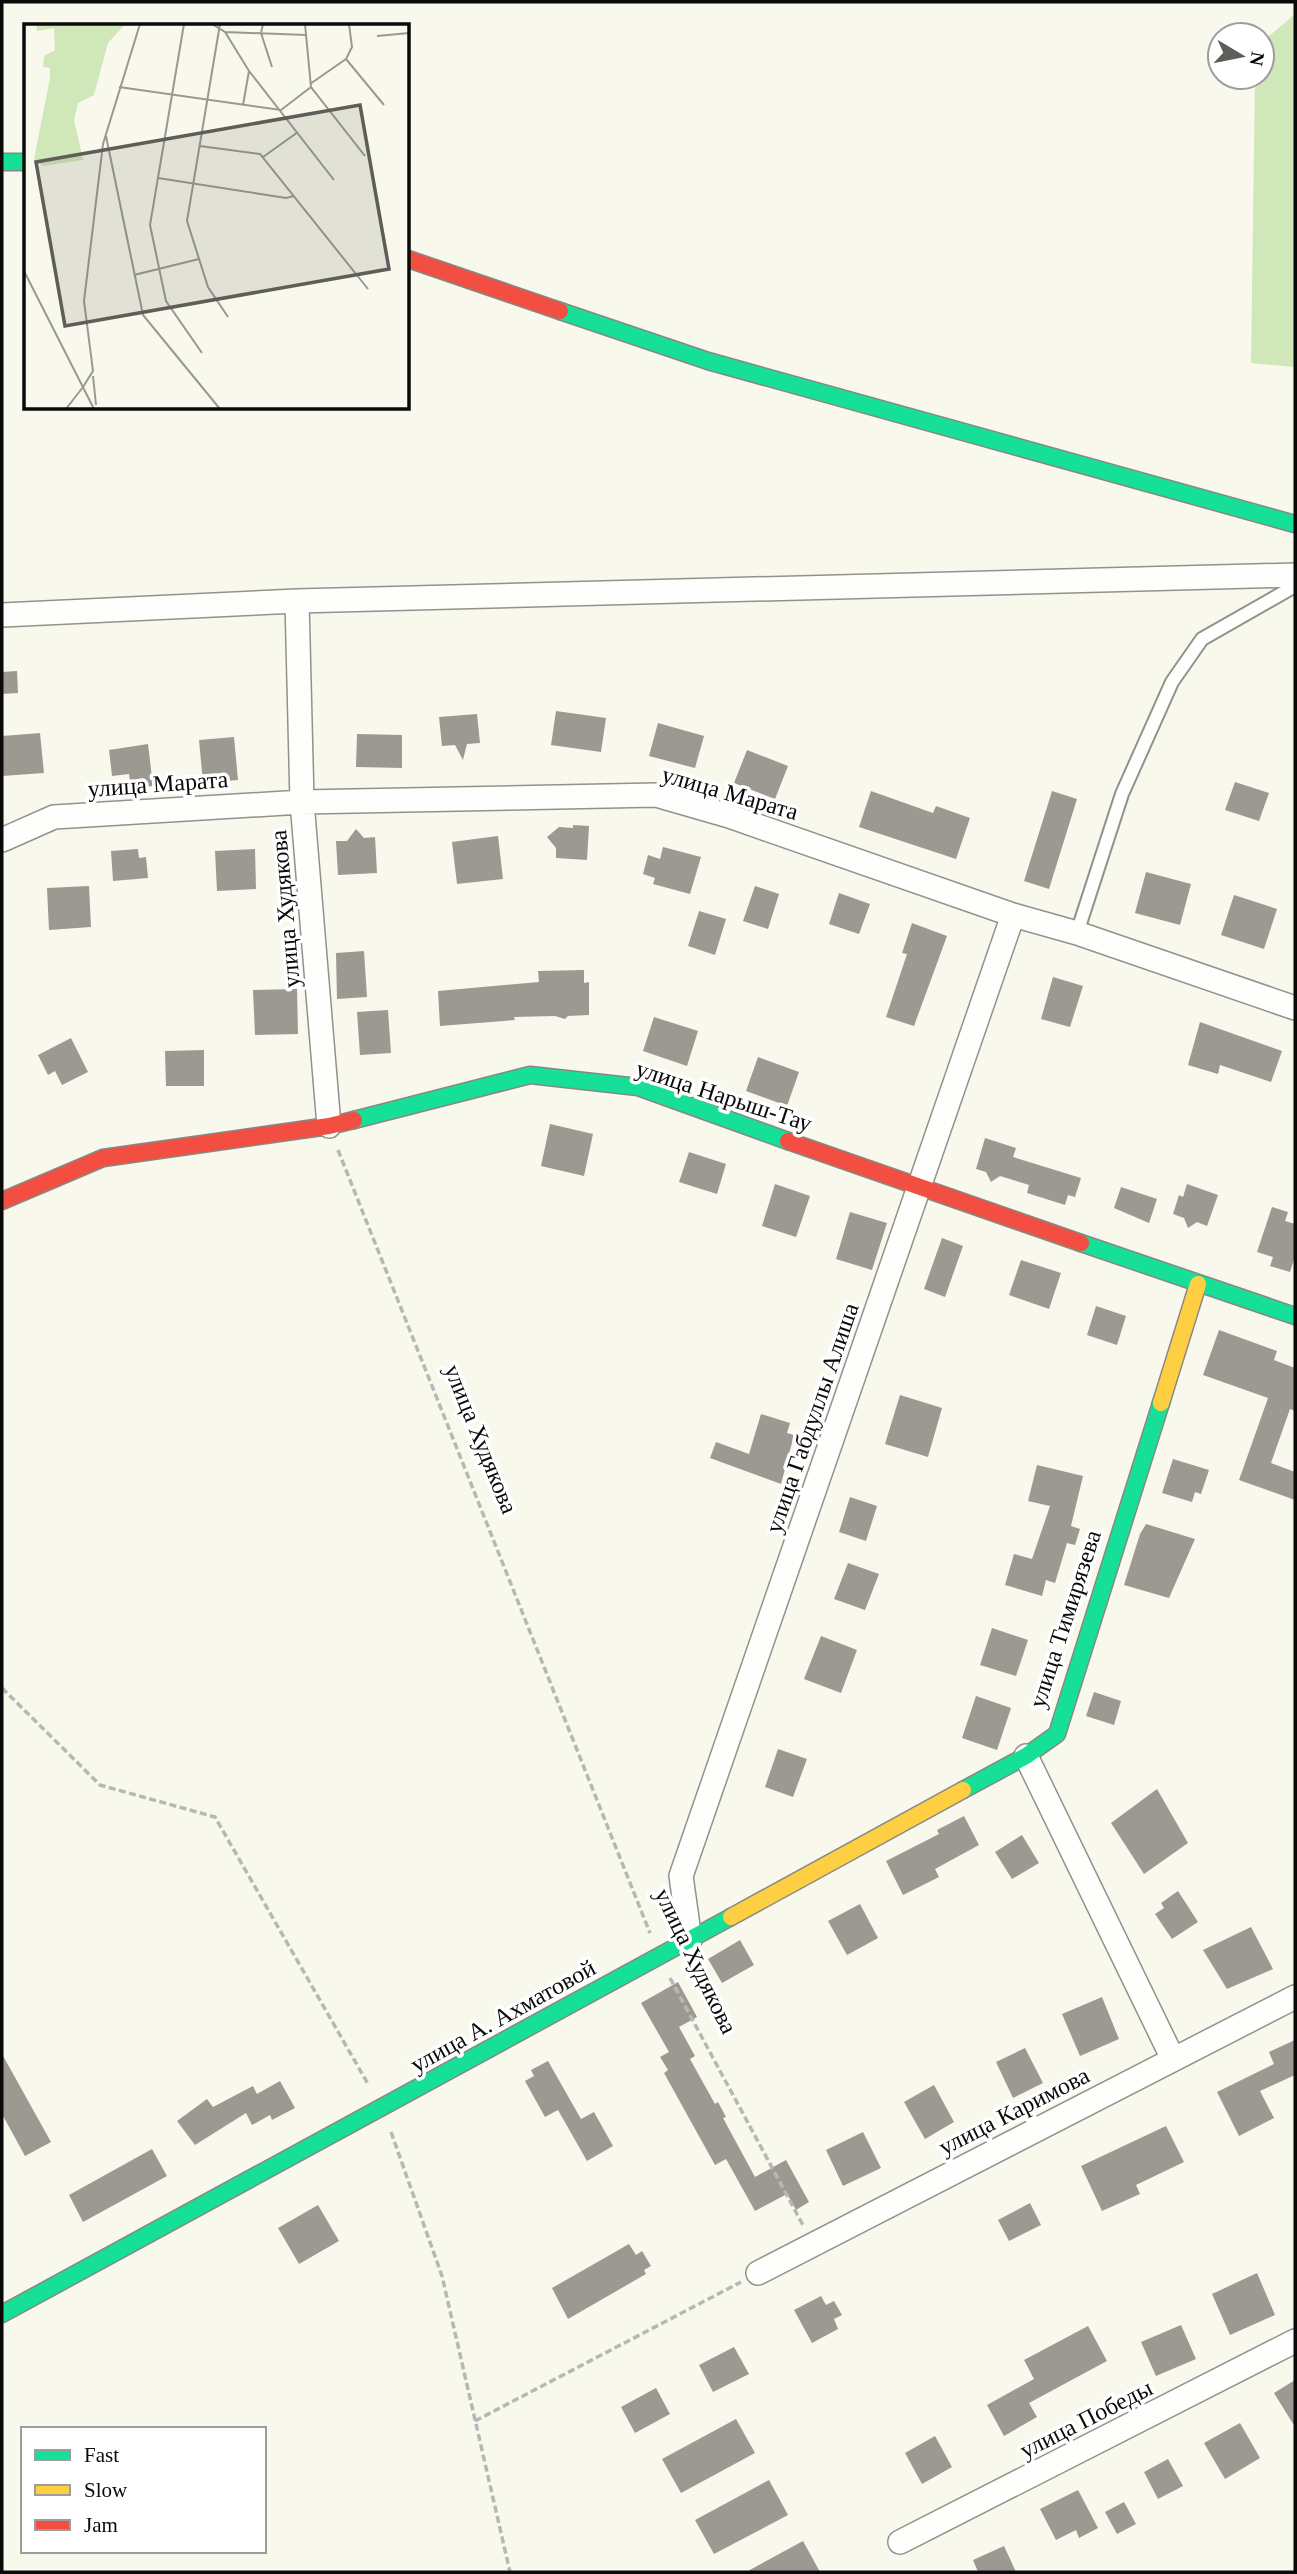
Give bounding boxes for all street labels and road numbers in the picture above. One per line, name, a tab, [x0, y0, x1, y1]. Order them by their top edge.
street label: улица Марата	[659, 761, 802, 825]
street label: улица Марата	[87, 766, 229, 802]
street label: улица Худякова	[265, 829, 305, 989]
street label: улица Нарыш-Тау	[633, 1055, 815, 1137]
street label: улица Габдуллы Алиша	[760, 1299, 864, 1536]
street label: улица Худякова	[439, 1361, 523, 1518]
street label: улица Тимирязева	[1024, 1527, 1106, 1711]
street label: улица Худякова	[650, 1884, 743, 2038]
street label: улица А. Ахматовой	[406, 1954, 600, 2078]
street label: улица Каримова	[934, 2062, 1094, 2160]
street label: улица Победы	[1015, 2374, 1157, 2464]

